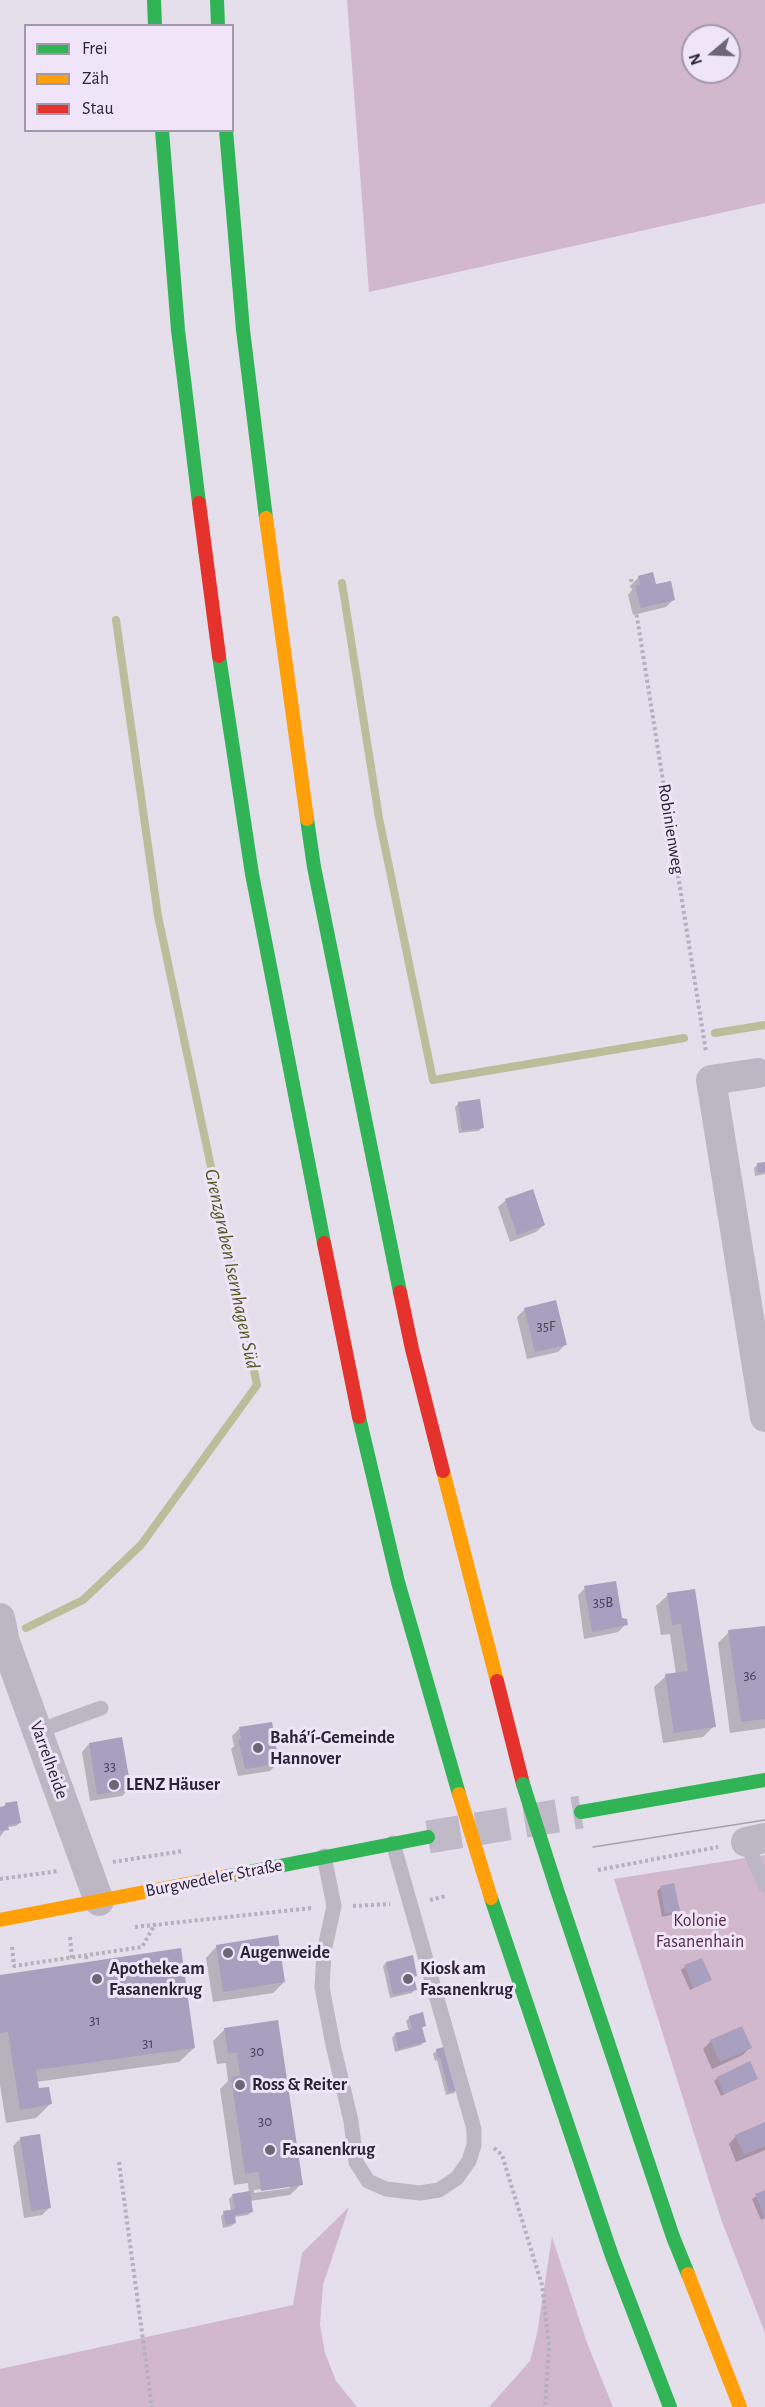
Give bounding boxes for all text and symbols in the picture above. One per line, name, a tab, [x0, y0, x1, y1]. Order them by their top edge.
legend	[24, 24, 234, 132]
north arrow	[681, 24, 741, 84]
text: Frei	[82, 40, 108, 58]
text: N	[686, 51, 705, 67]
text: Zäh	[82, 70, 109, 88]
text: Stau	[82, 100, 114, 118]
street label: Robinienweg	[653, 782, 689, 876]
water label: Grenzgraben Isernhagen Süd	[199, 1167, 265, 1371]
house number: 35F	[537, 1317, 555, 1335]
house number: 35B	[593, 1593, 613, 1611]
house number: 36	[743, 1666, 757, 1684]
street label: Varrelheide	[25, 1718, 73, 1802]
place label: Bahá'í-Gemeinde Hannover	[270, 1727, 395, 1770]
marker: Bahá'í-Gemeinde Hannover	[251, 1741, 265, 1755]
house number: 33	[104, 1757, 116, 1775]
place label: LENZ Häuser	[126, 1774, 220, 1796]
marker: LENZ Häuser	[107, 1778, 121, 1792]
street label: Burgwedeler Straße	[144, 1854, 284, 1902]
park label: Kolonie Fasanenhain	[656, 1910, 744, 1952]
place label: Augenweide	[240, 1942, 330, 1964]
marker: Augenweide	[221, 1946, 235, 1960]
place label: Apotheke am Fasanenkrug	[109, 1958, 205, 2000]
place label: Kiosk am Fasanenkrug	[420, 1958, 513, 2000]
marker: Apotheke am Fasanenkrug	[90, 1972, 104, 1986]
marker: Kiosk am Fasanenkrug	[401, 1972, 415, 1986]
house number: 31	[89, 2011, 101, 2029]
house number: 31	[142, 2034, 154, 2052]
house number: 30	[250, 2042, 264, 2060]
place label: Ross & Reiter	[252, 2074, 347, 2096]
marker: Ross & Reiter	[233, 2078, 247, 2092]
house number: 30	[258, 2112, 272, 2130]
place label: Fasanenkrug	[282, 2139, 375, 2161]
marker: Fasanenkrug	[263, 2143, 277, 2157]

